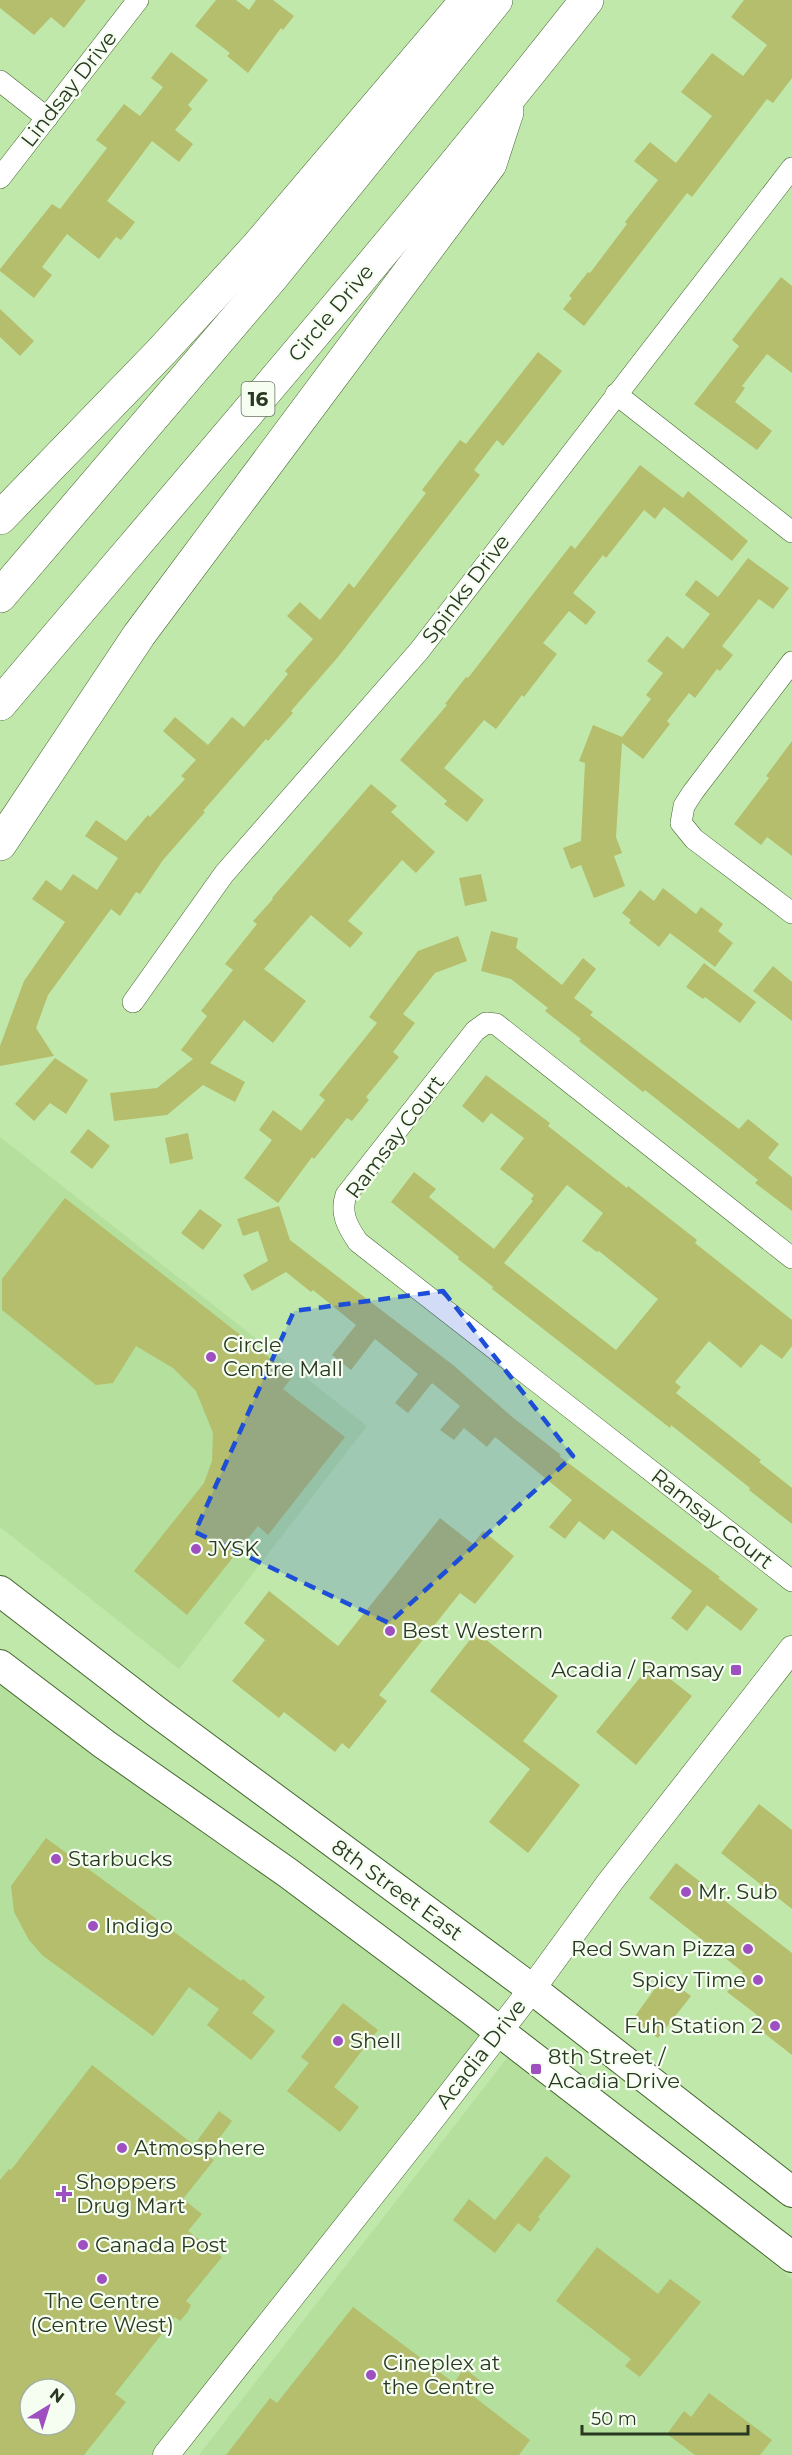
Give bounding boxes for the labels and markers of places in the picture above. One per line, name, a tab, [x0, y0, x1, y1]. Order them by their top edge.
place label: Circle Centre Mall	[223, 1332, 343, 1381]
marker: Circle Centre Mall	[204, 1350, 218, 1364]
place label: JYSK	[207, 1536, 259, 1561]
marker: JYSK	[189, 1542, 203, 1556]
place label: Best Western	[402, 1618, 543, 1643]
marker: Best Western	[383, 1624, 397, 1638]
place label: Acadia / Ramsay	[551, 1657, 725, 1682]
marker: Acadia / Ramsay	[729, 1663, 743, 1677]
place label: Starbucks	[68, 1846, 172, 1871]
marker: Starbucks	[49, 1852, 63, 1866]
place label: Mr. Sub	[698, 1879, 778, 1904]
marker: Mr. Sub	[679, 1885, 693, 1899]
place label: Indigo	[105, 1913, 173, 1938]
marker: Indigo	[86, 1919, 100, 1933]
place label: Red Swan Pizza	[571, 1936, 736, 1961]
marker: Red Swan Pizza	[741, 1942, 755, 1956]
place label: Spicy Time	[632, 1967, 746, 1992]
marker: Spicy Time	[751, 1973, 765, 1987]
place label: Fuh Station 2	[624, 2013, 763, 2038]
marker: Fuh Station 2	[768, 2019, 782, 2033]
place label: Shell	[350, 2028, 401, 2053]
marker: Shell	[331, 2034, 345, 2048]
place label: 8th Street / Acadia Drive	[548, 2044, 680, 2093]
marker: 8th Street / Acadia Drive	[529, 2062, 543, 2076]
place label: Atmosphere	[134, 2135, 265, 2160]
marker: Atmosphere	[115, 2141, 129, 2155]
place label: Shoppers Drug Mart	[76, 2169, 185, 2218]
marker: Shoppers Drug Mart	[57, 2187, 71, 2201]
place label: Canada Post	[95, 2232, 228, 2257]
marker: Canada Post	[76, 2238, 90, 2252]
marker: The Centre (Centre West)	[95, 2272, 109, 2286]
place label: The Centre (Centre West)	[30, 2288, 174, 2337]
place label: Cineplex at the Centre	[383, 2350, 500, 2399]
marker: Cineplex at the Centre	[364, 2368, 378, 2382]

